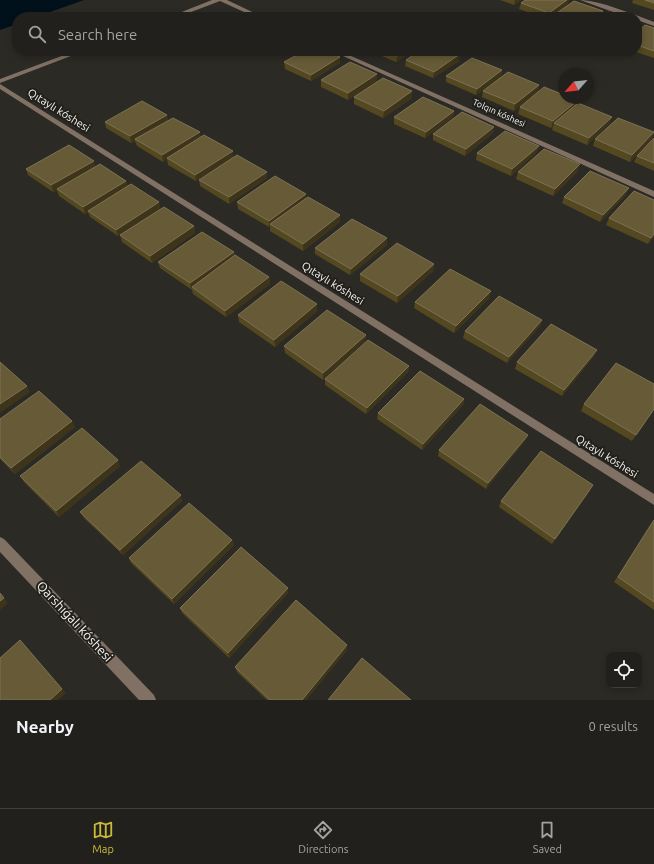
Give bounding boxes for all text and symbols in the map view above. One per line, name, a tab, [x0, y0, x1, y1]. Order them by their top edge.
search box	[12, 12, 642, 56]
icon: search	[26, 23, 48, 45]
text: Search here	[58, 26, 137, 43]
north arrow	[558, 68, 594, 104]
street label: Qıtaylı kóshesi	[26, 86, 92, 134]
street label: Tolqın kóshesi	[471, 97, 527, 129]
street label: Qıtaylı kóshesi	[300, 259, 366, 307]
street label: Qıtaylı kóshesi	[574, 432, 640, 480]
street label: Qarshıǵalı kóshesi	[33, 578, 116, 665]
map controls	[606, 652, 642, 688]
button: locate	[606, 652, 642, 688]
text: Nearby	[16, 717, 74, 736]
text: 0 results	[588, 719, 638, 733]
tab: Map	[92, 819, 114, 855]
tab: Directions	[298, 819, 348, 855]
tab: Saved	[533, 819, 562, 855]

